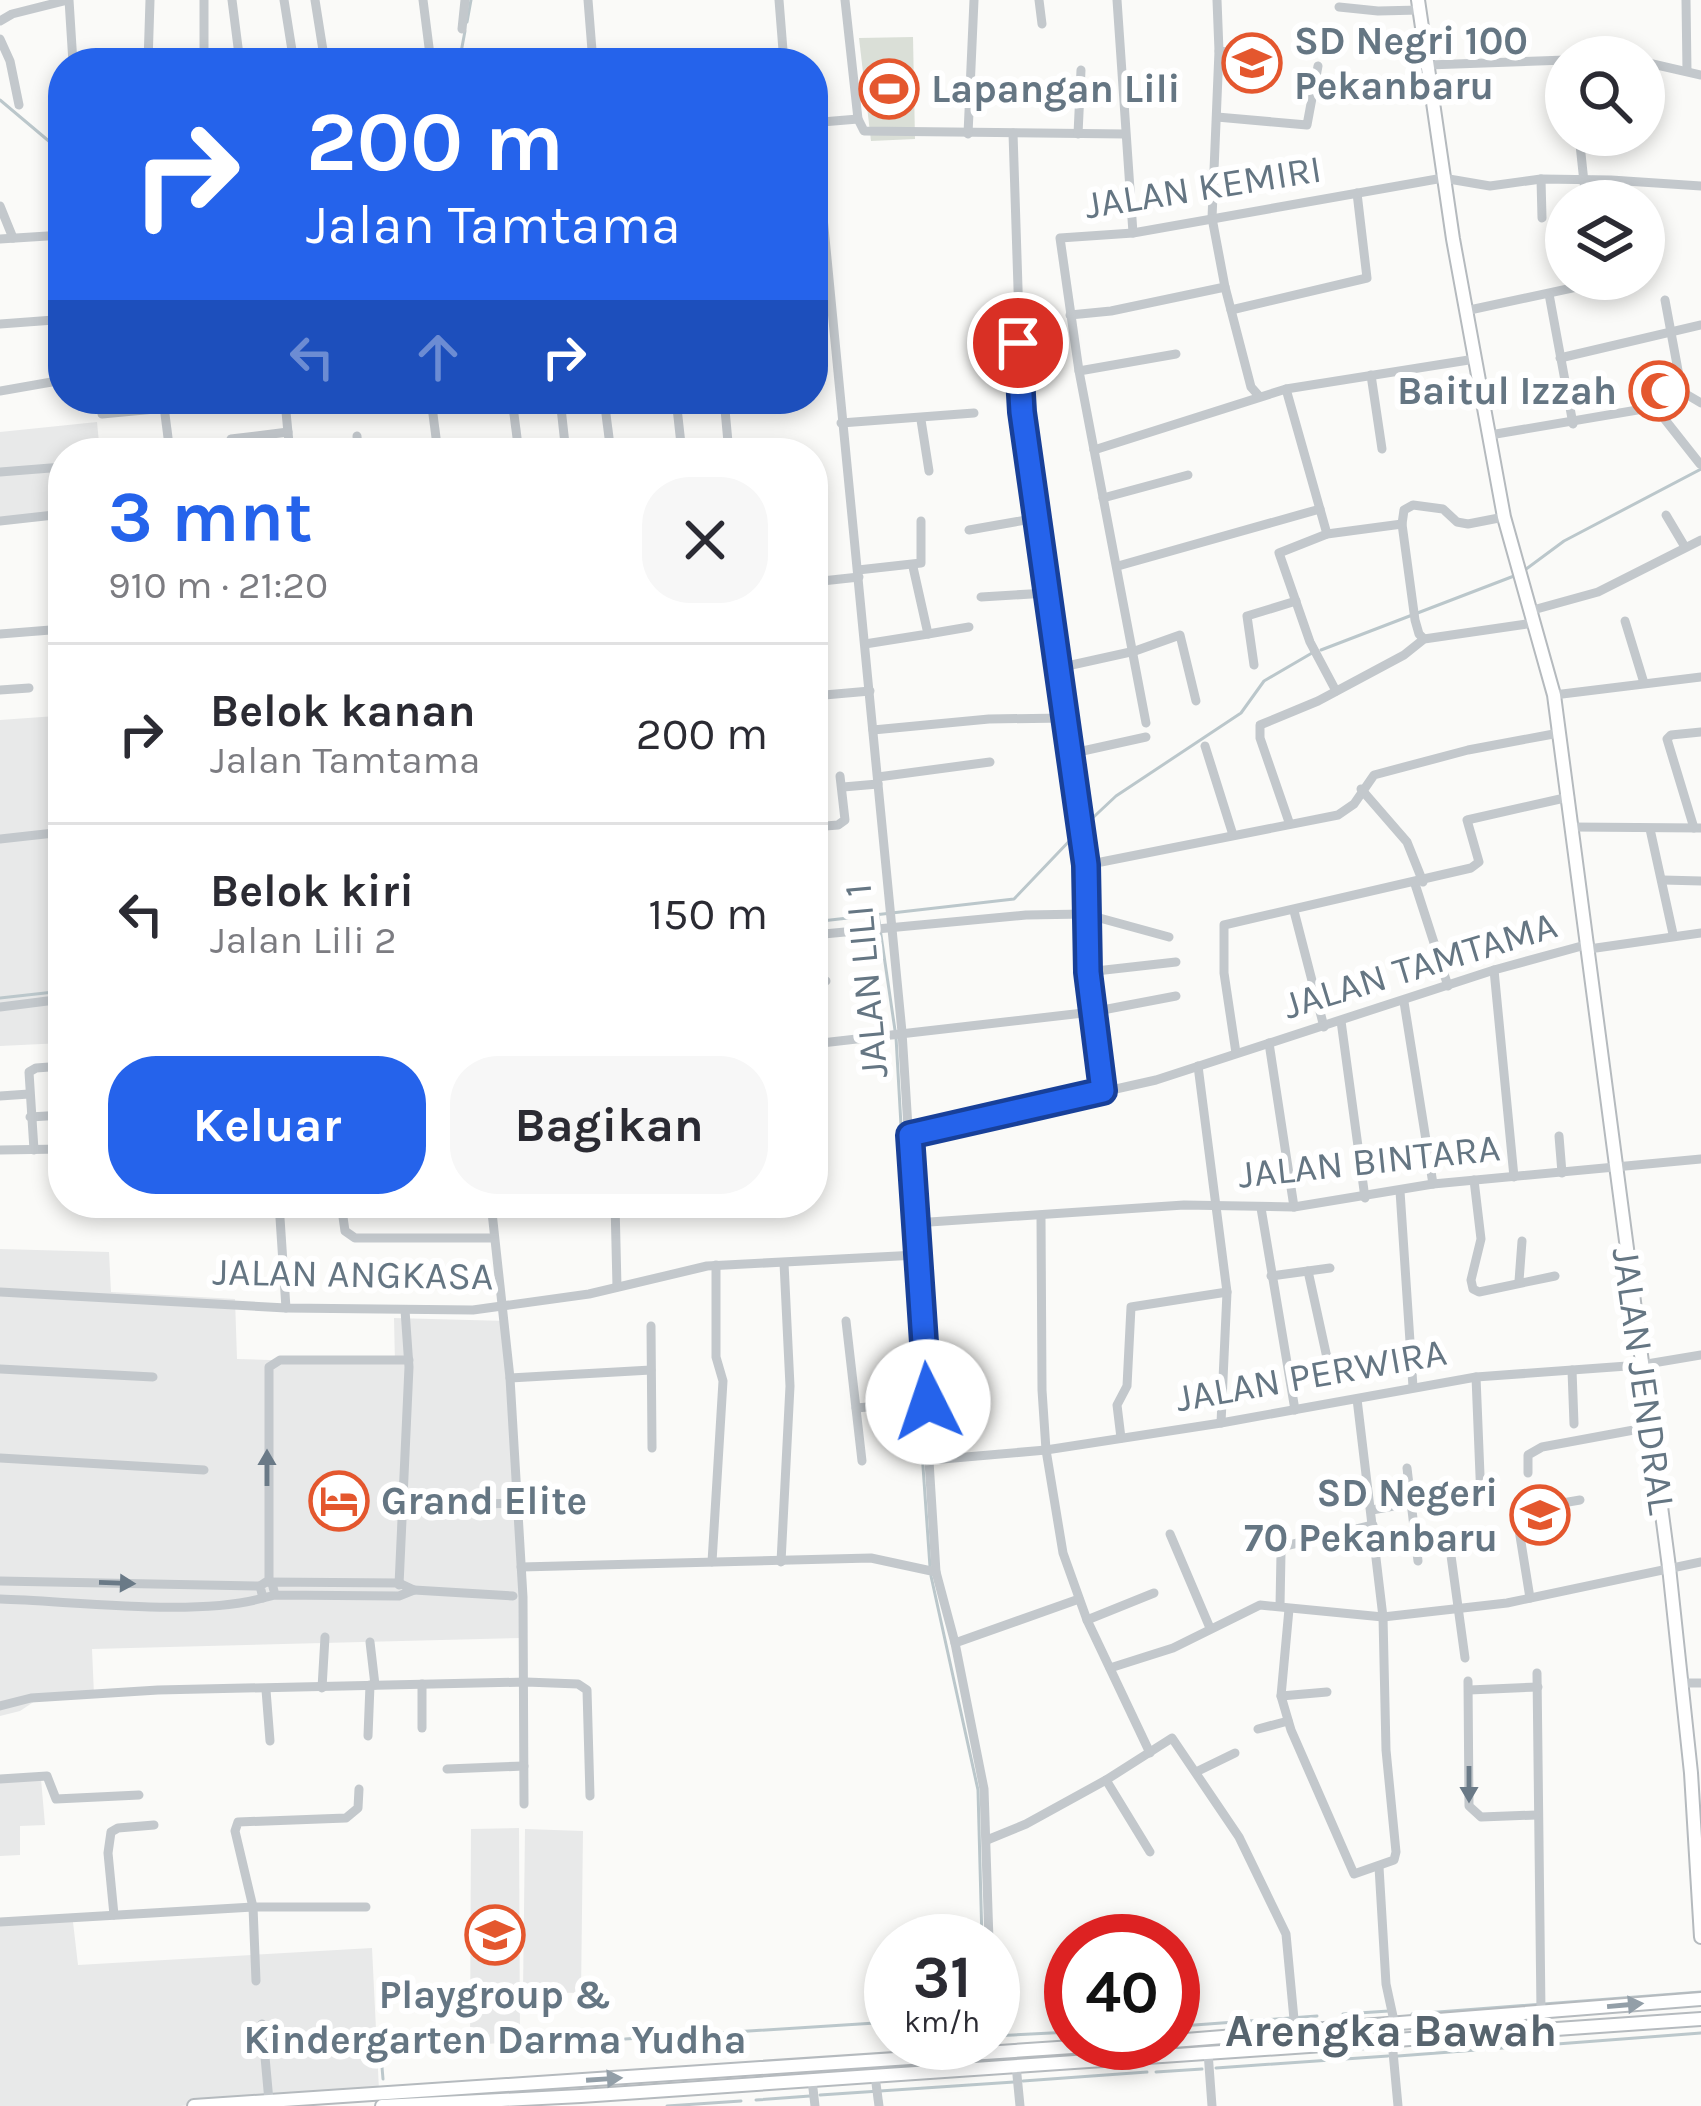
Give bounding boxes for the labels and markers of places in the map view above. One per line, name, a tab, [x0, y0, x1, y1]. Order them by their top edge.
place label: SD Negri 100 Pekanbaru	[1294, 18, 1528, 109]
school or university icon: SD Negri 100 Pekanbaru	[1221, 32, 1283, 94]
sports icon: Lapangan Lili	[858, 58, 920, 120]
place label: Lapangan Lili	[931, 66, 1180, 112]
pin	[967, 292, 1069, 394]
mosque icon: Baitul Izzah	[1628, 360, 1690, 422]
place label: Baitul Izzah	[1397, 368, 1617, 414]
hotel icon: Grand Elite	[308, 1470, 370, 1532]
place label: SD Negeri 70 Pekanbaru	[1244, 1470, 1498, 1561]
place label: Grand Elite	[381, 1478, 587, 1524]
school or university icon: SD Negeri 70 Pekanbaru	[1509, 1484, 1571, 1546]
school or university icon: Playgroup & Kindergarten Darma Yudha	[464, 1904, 526, 1966]
place label: Playgroup & Kindergarten Darma Yudha	[244, 1972, 746, 2063]

